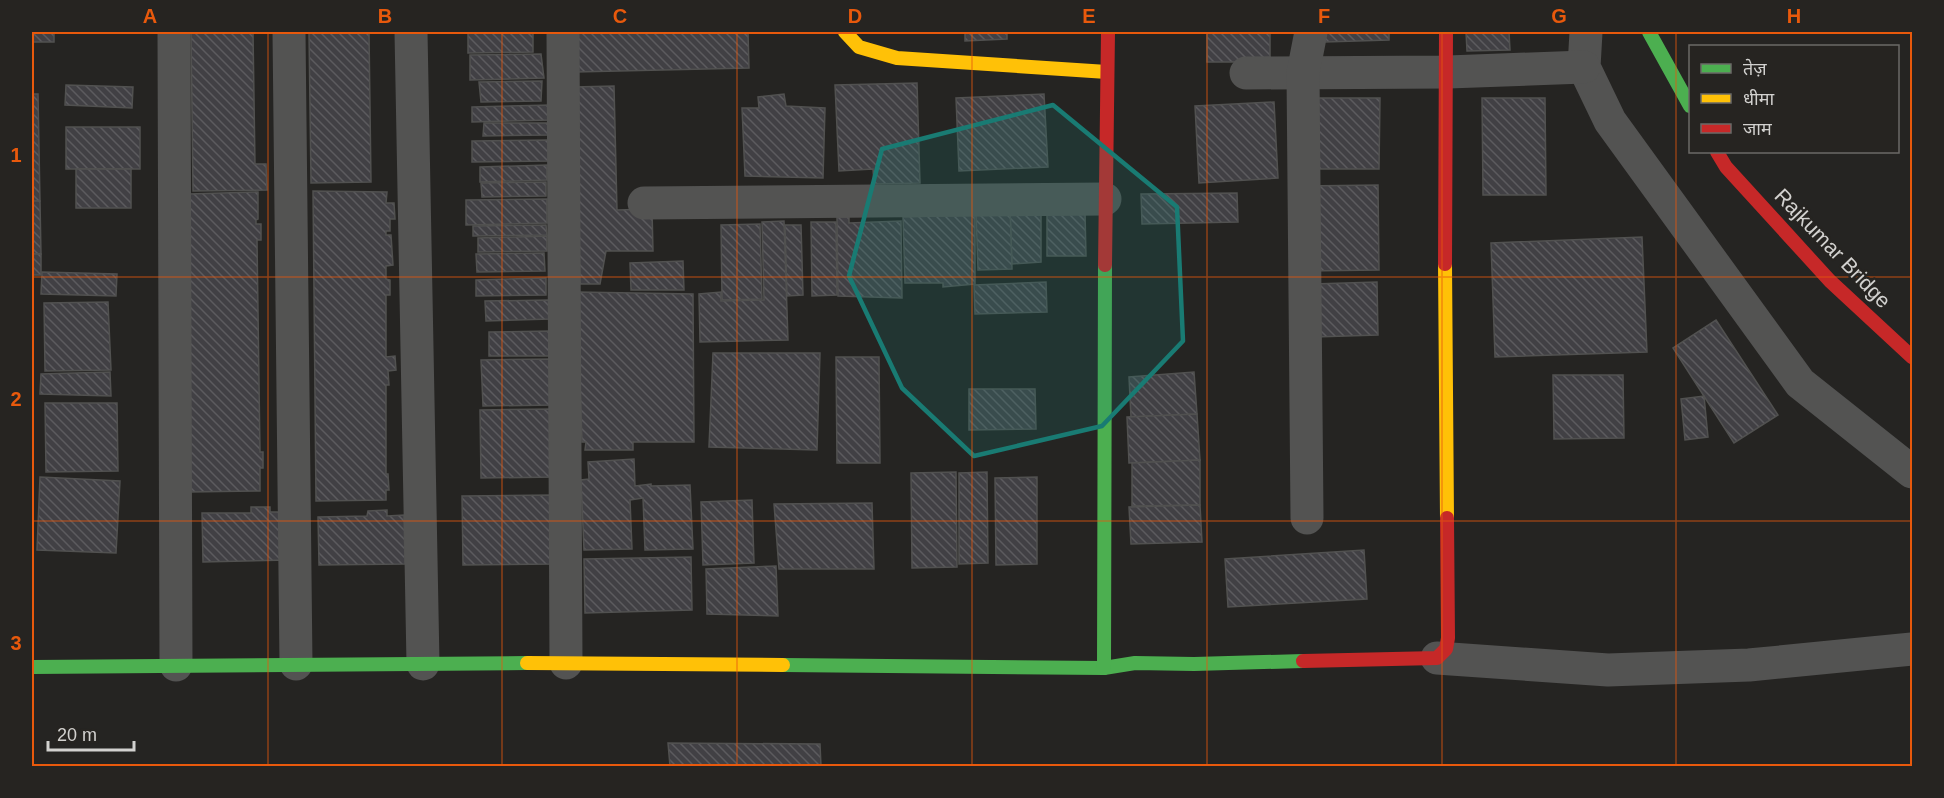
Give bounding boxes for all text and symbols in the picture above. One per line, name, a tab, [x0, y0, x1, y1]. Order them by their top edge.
text: A	[143, 5, 157, 27]
text: B	[378, 5, 392, 27]
text: C	[613, 5, 627, 27]
text: D	[848, 5, 862, 27]
text: E	[1082, 5, 1096, 27]
text: F	[1318, 5, 1330, 27]
text: G	[1551, 5, 1567, 27]
text: H	[1787, 5, 1801, 27]
legend	[1689, 45, 1899, 153]
text: तेज़	[1743, 58, 1767, 79]
text: धीमा	[1743, 89, 1774, 109]
text: जाम	[1743, 119, 1773, 139]
text: 1	[10, 144, 22, 166]
street label: Rajkumar Bridge	[1770, 184, 1896, 312]
text: 2	[10, 388, 22, 410]
text: 3	[10, 632, 22, 654]
scale bar	[48, 714, 134, 752]
text: 20 m	[57, 725, 97, 745]

